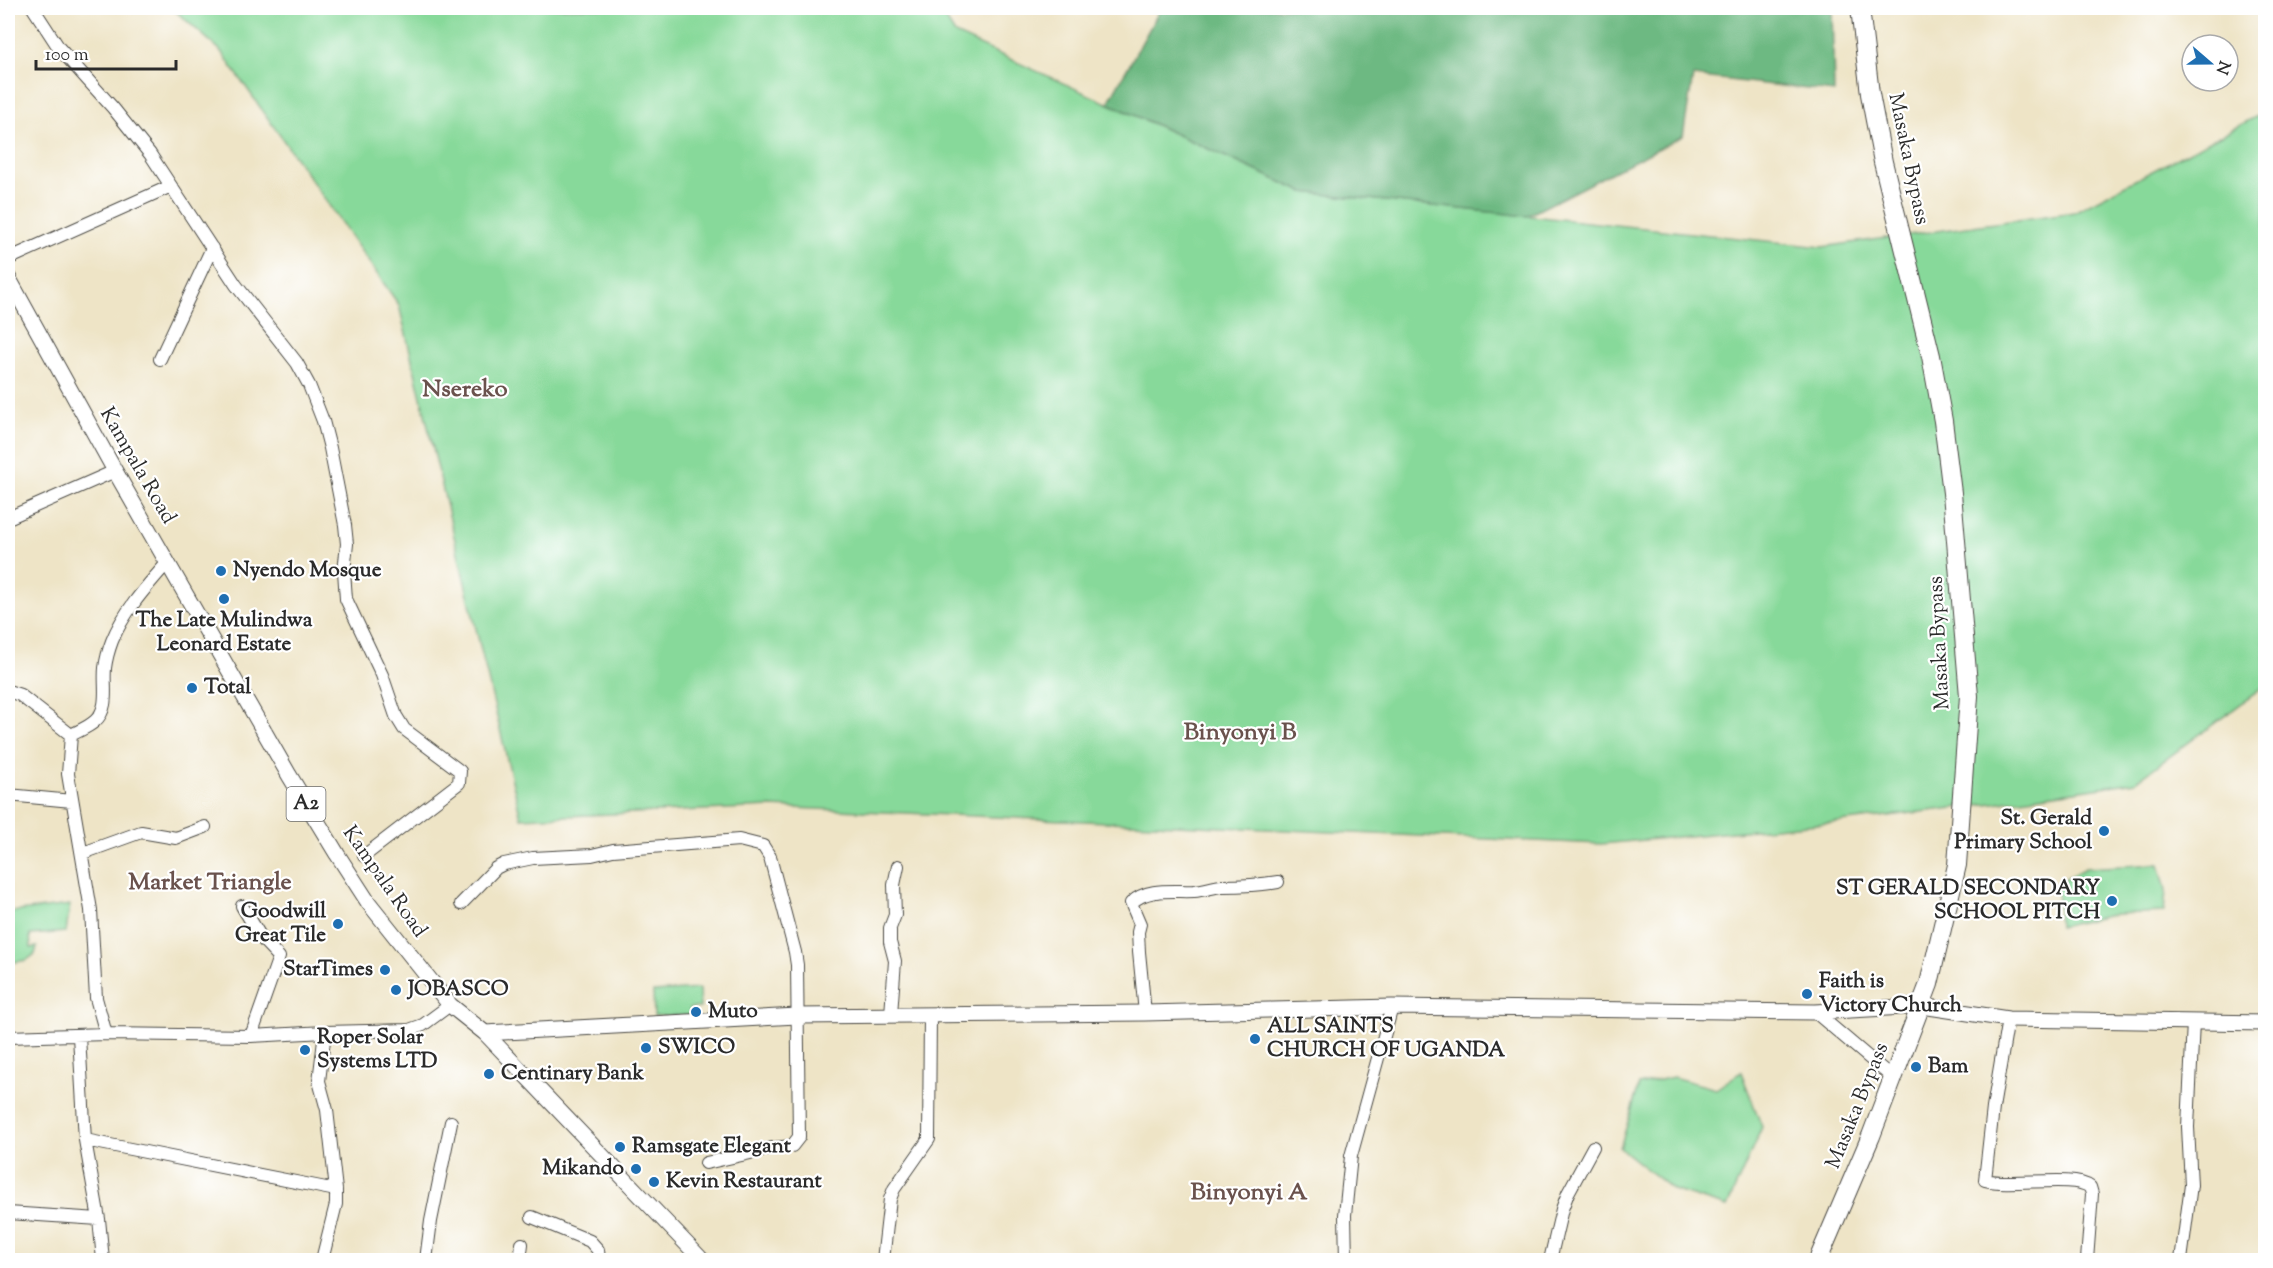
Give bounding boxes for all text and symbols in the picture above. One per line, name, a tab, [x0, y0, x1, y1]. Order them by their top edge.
scale bar	[36, 33, 176, 71]
north arrow	[2180, 33, 2240, 93]
text: 100 m	[45, 43, 89, 69]
text: N	[2209, 57, 2235, 77]
street label: Masaka Bypass	[1879, 90, 1937, 228]
district label: Nsereko	[422, 373, 508, 407]
street label: Kampala Road	[91, 402, 183, 530]
place label: Nyendo Mosque	[233, 556, 382, 586]
marker: Nyendo Mosque	[214, 564, 228, 578]
street label: Masaka Bypass	[1922, 575, 1958, 711]
marker: The Late Mulindwa Leonard Estate	[217, 592, 231, 606]
place label: The Late Mulindwa Leonard Estate	[136, 606, 313, 660]
place label: Total	[204, 673, 251, 703]
marker: Total	[185, 681, 199, 695]
district label: Binyonyi B	[1184, 716, 1296, 750]
road number: A2	[286, 787, 326, 821]
place label: St. Gerald Primary School	[1954, 804, 2092, 858]
street label: Kampala Road	[334, 820, 434, 944]
marker: St. Gerald Primary School	[2097, 824, 2111, 838]
district label: Market Triangle	[128, 866, 292, 900]
place label: ST GERALD SECONDARY SCHOOL PITCH	[1836, 874, 2100, 928]
marker: ST GERALD SECONDARY SCHOOL PITCH	[2105, 894, 2119, 908]
place label: Goodwill Great Tile	[235, 897, 326, 951]
marker: Goodwill Great Tile	[331, 917, 345, 931]
place label: StarTimes	[283, 955, 373, 985]
marker: StarTimes	[378, 963, 392, 977]
place label: Faith is Victory Church	[1819, 967, 1963, 1021]
place label: JOBASCO	[406, 975, 509, 1005]
marker: JOBASCO	[389, 983, 403, 997]
marker: Faith is Victory Church	[1800, 987, 1814, 1001]
place label: Muto	[708, 997, 758, 1027]
marker: Muto	[689, 1005, 703, 1019]
place label: ALL SAINTS CHURCH OF UGANDA	[1267, 1012, 1506, 1066]
place label: Roper Solar Systems LTD	[317, 1023, 438, 1077]
marker: ALL SAINTS CHURCH OF UGANDA	[1248, 1032, 1262, 1046]
place label: SWICO	[658, 1033, 735, 1063]
street label: Masaka Bypass	[1819, 1038, 1897, 1174]
marker: SWICO	[639, 1041, 653, 1055]
marker: Roper Solar Systems LTD	[298, 1043, 312, 1057]
place label: Bam	[1928, 1052, 1969, 1082]
place label: Centinary Bank	[501, 1059, 644, 1089]
marker: Bam	[1909, 1060, 1923, 1074]
marker: Centinary Bank	[482, 1067, 496, 1081]
place label: Ramsgate Elegant	[632, 1132, 792, 1162]
marker: Ramsgate Elegant	[613, 1140, 627, 1154]
place label: Mikando	[542, 1154, 625, 1184]
marker: Mikando	[629, 1162, 643, 1176]
place label: Kevin Restaurant	[666, 1167, 823, 1197]
marker: Kevin Restaurant	[647, 1175, 661, 1189]
district label: Binyonyi A	[1191, 1176, 1308, 1210]

